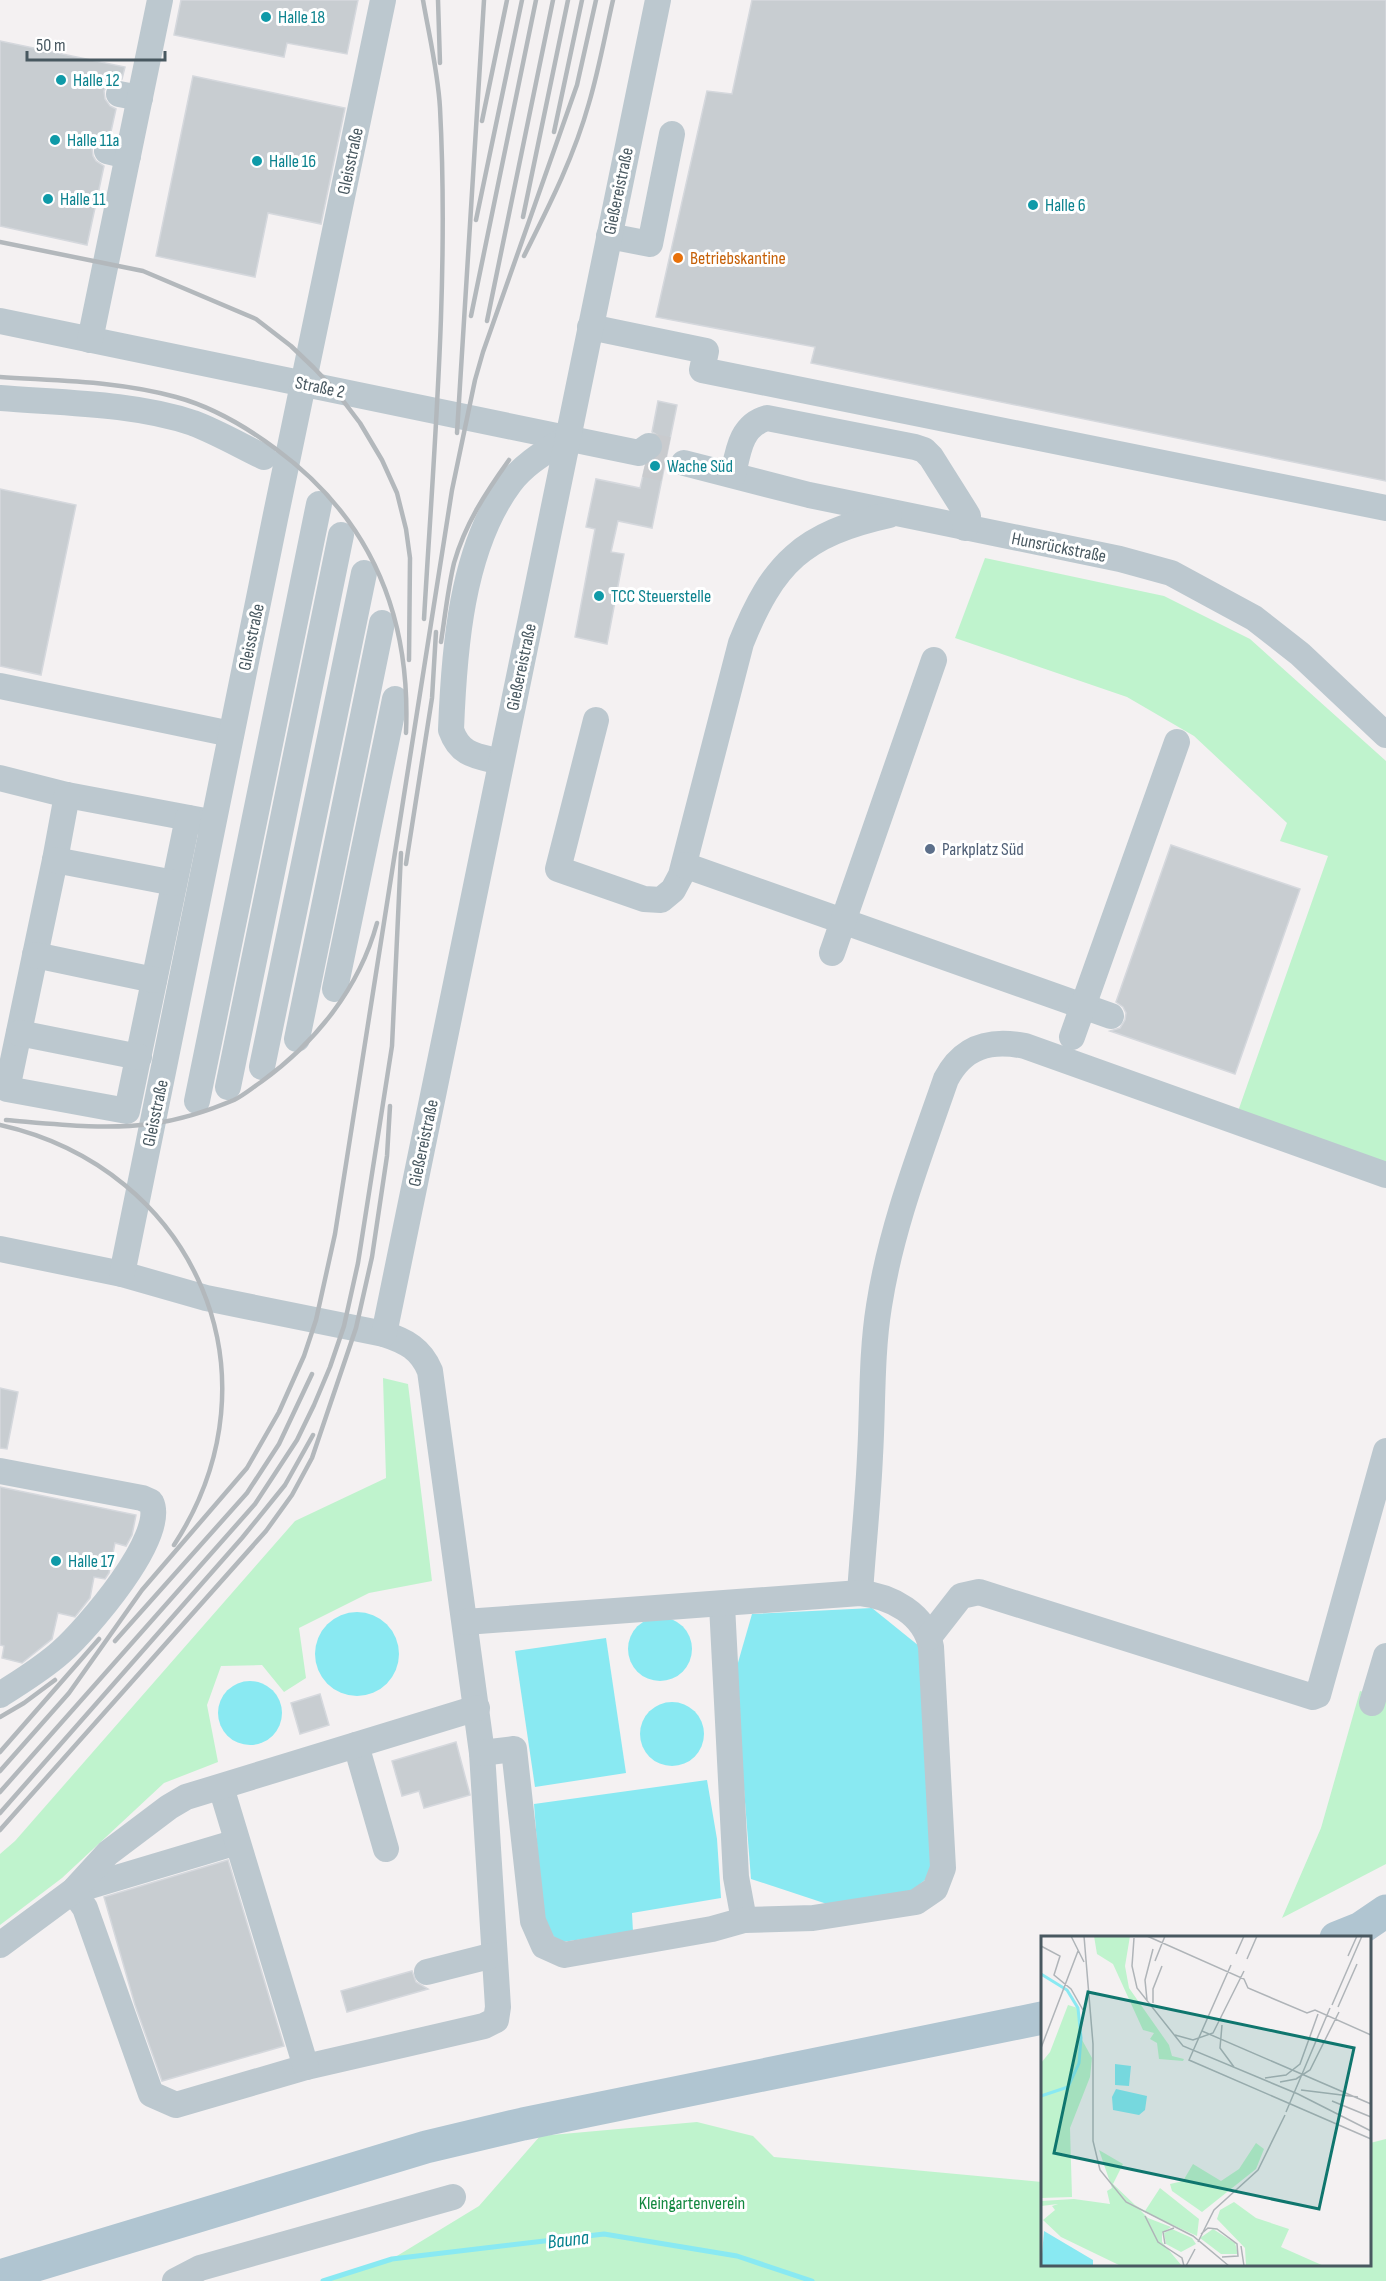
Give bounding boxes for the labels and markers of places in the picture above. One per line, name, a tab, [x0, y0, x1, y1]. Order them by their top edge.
place label: Halle 18	[278, 7, 325, 28]
marker: Halle 18	[259, 10, 273, 24]
place label: Halle 12	[73, 70, 120, 91]
marker: Halle 12	[54, 73, 68, 87]
place label: Halle 11a	[67, 130, 120, 151]
marker: Halle 11a	[48, 133, 62, 147]
place label: Halle 16	[269, 151, 316, 172]
marker: Halle 16	[250, 154, 264, 168]
place label: Halle 11	[60, 189, 106, 210]
marker: Halle 11	[41, 192, 55, 206]
place label: Halle 6	[1045, 195, 1086, 216]
marker: Halle 6	[1026, 198, 1040, 212]
place label: Betriebskantine	[690, 248, 786, 269]
marker: Betriebskantine	[671, 251, 685, 265]
place label: Wache Süd	[667, 456, 733, 477]
marker: Wache Süd	[648, 459, 662, 473]
place label: TCC Steuerstelle	[611, 586, 711, 607]
marker: TCC Steuerstelle	[592, 589, 606, 603]
place label: Parkplatz Süd	[942, 839, 1024, 860]
marker: Parkplatz Süd	[923, 842, 937, 856]
place label: Halle 17	[68, 1551, 115, 1572]
marker: Halle 17	[49, 1554, 63, 1568]

